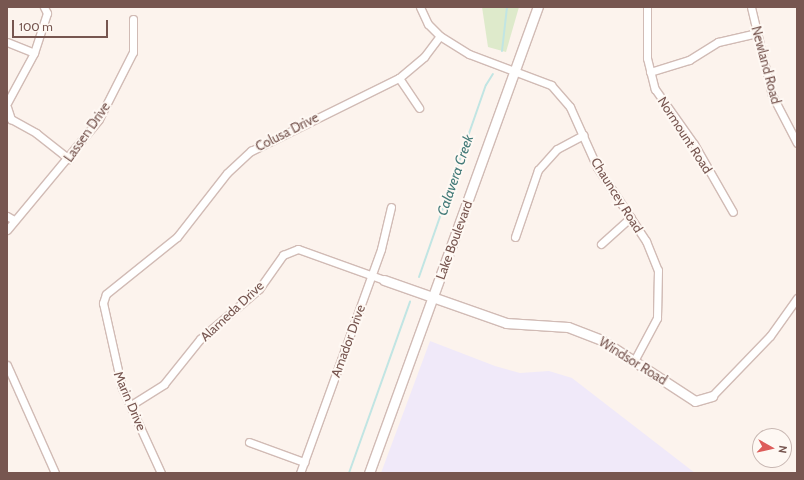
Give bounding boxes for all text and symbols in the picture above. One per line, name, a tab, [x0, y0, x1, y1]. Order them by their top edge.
scale bar	[14, 12, 110, 38]
text: 100 m	[19, 19, 53, 34]
street label: Newland Road	[748, 24, 784, 106]
street label: Normount Road	[654, 94, 716, 176]
street label: Lassen Drive	[61, 99, 113, 165]
street label: Colusa Drive	[253, 109, 321, 155]
water label: Calavera Creek	[433, 132, 477, 218]
street label: Chauncey Road	[588, 155, 646, 235]
street label: Lake Boulevard	[432, 198, 476, 282]
street label: Alameda Drive	[197, 278, 267, 344]
street label: Amador Drive	[328, 303, 368, 379]
street label: Windsor Road	[596, 334, 670, 388]
street label: Marin Drive	[111, 369, 149, 433]
north arrow	[752, 428, 792, 468]
text: N	[775, 445, 790, 454]

